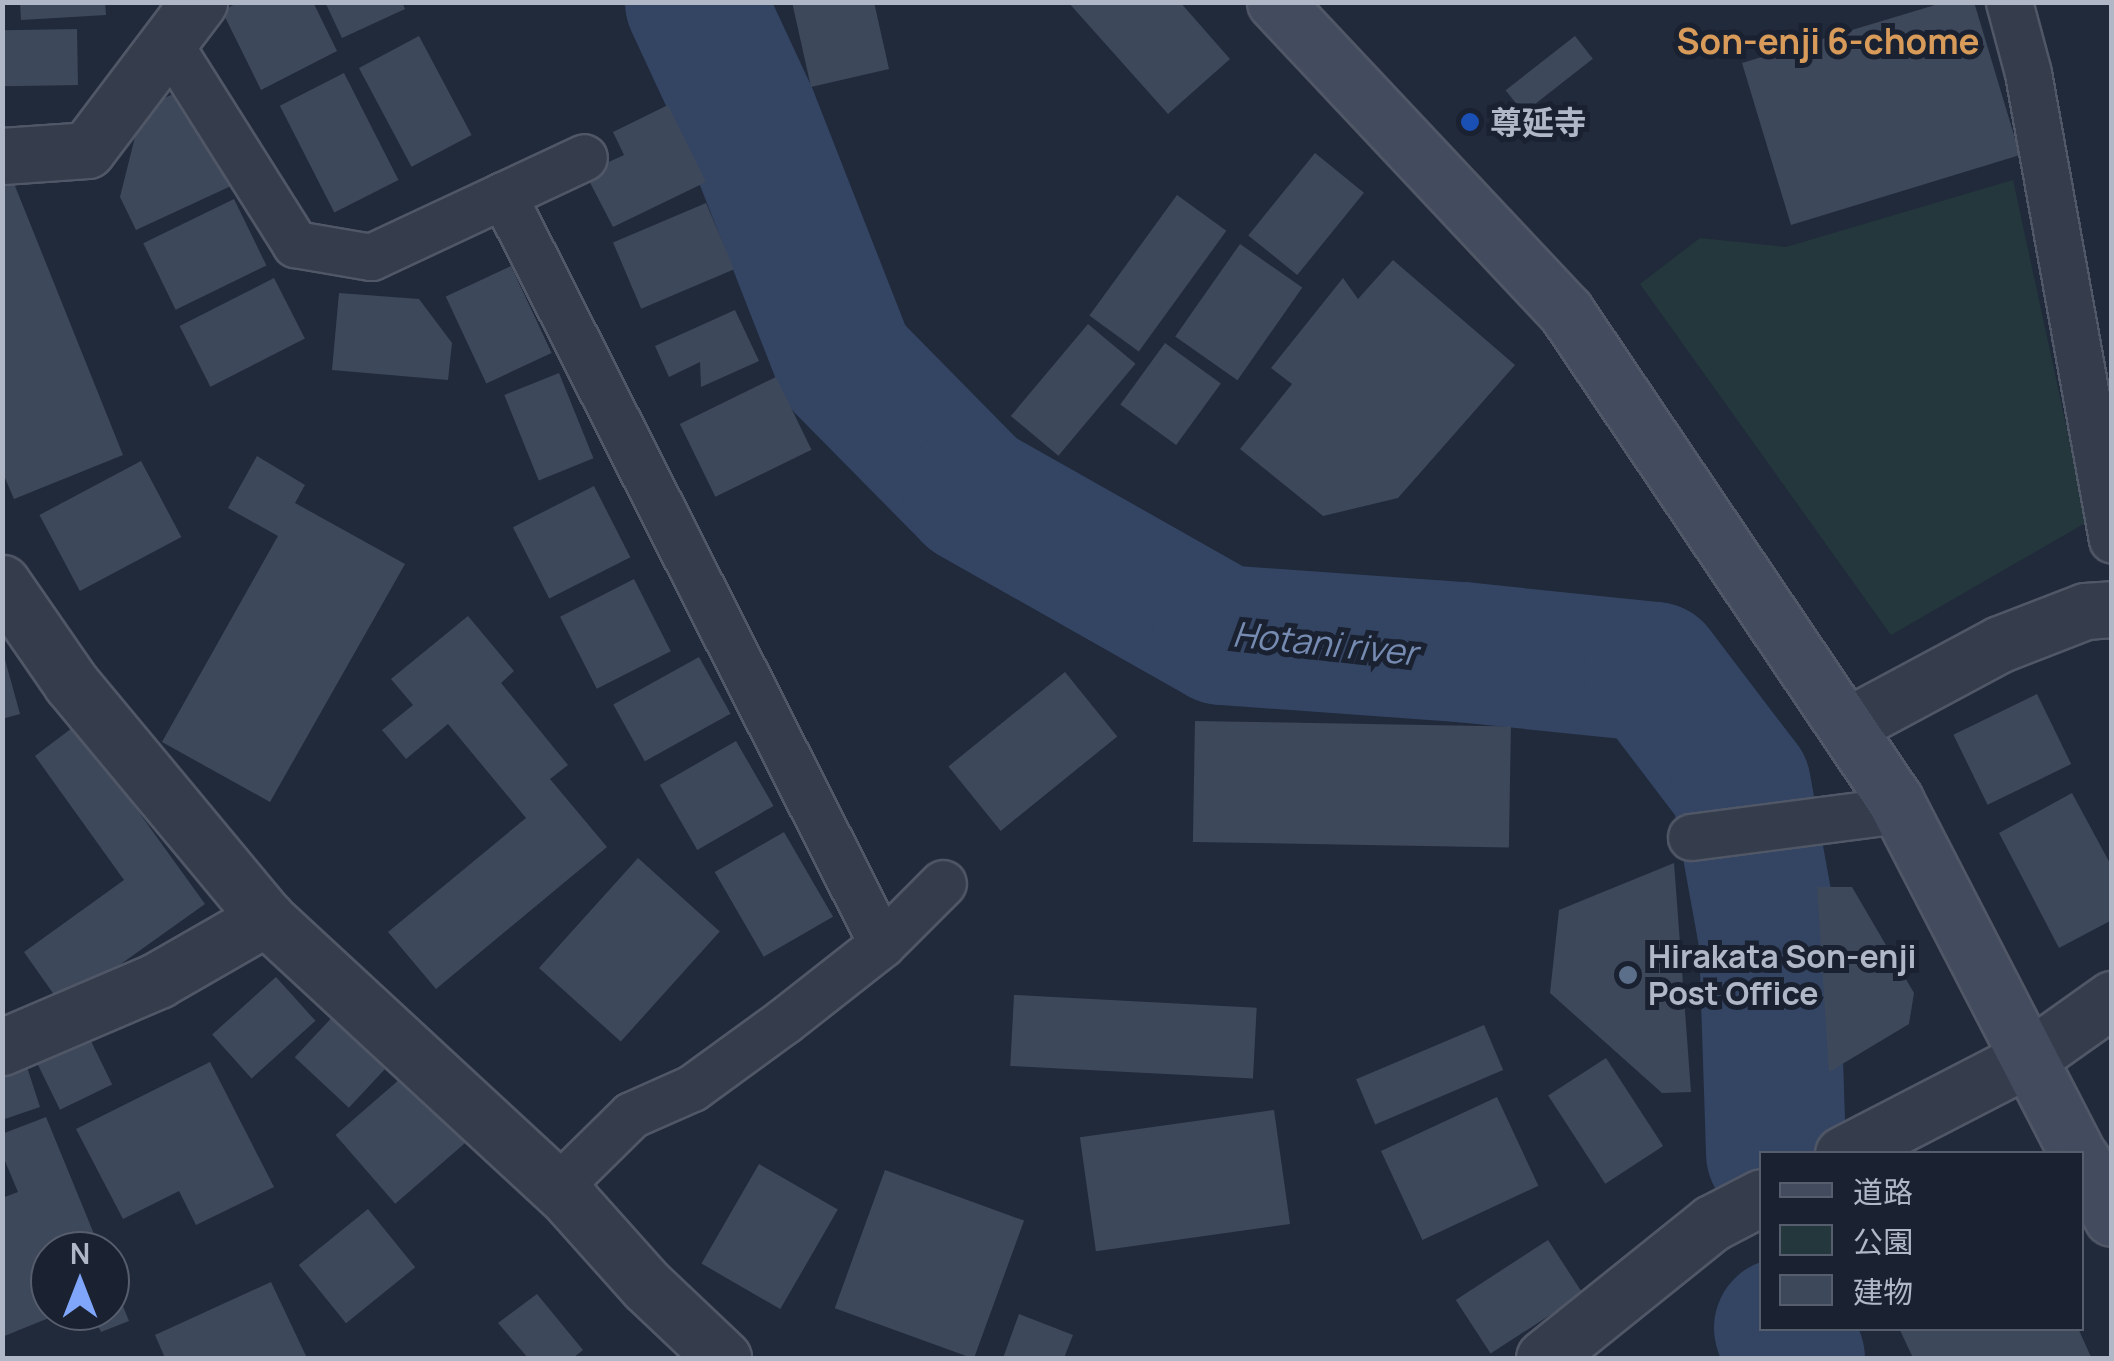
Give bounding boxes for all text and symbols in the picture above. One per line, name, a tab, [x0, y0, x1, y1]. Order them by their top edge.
district label: Son-enji 6-chome	[1677, 20, 1979, 62]
place label: 尊延寺	[1490, 103, 1586, 141]
marker: 尊延寺	[1459, 111, 1481, 133]
water label: Hotani river	[1231, 612, 1419, 674]
place label: Hirakata Son-enji Post Office	[1648, 938, 1916, 1013]
marker: Hirakata Son-enji Post Office	[1617, 964, 1639, 986]
legend	[1759, 1151, 2084, 1331]
text: 道路	[1853, 1171, 1913, 1212]
text: 公園	[1853, 1221, 1913, 1262]
north arrow	[30, 1231, 130, 1331]
text: N	[70, 1234, 90, 1272]
text: 建物	[1853, 1271, 1913, 1312]

